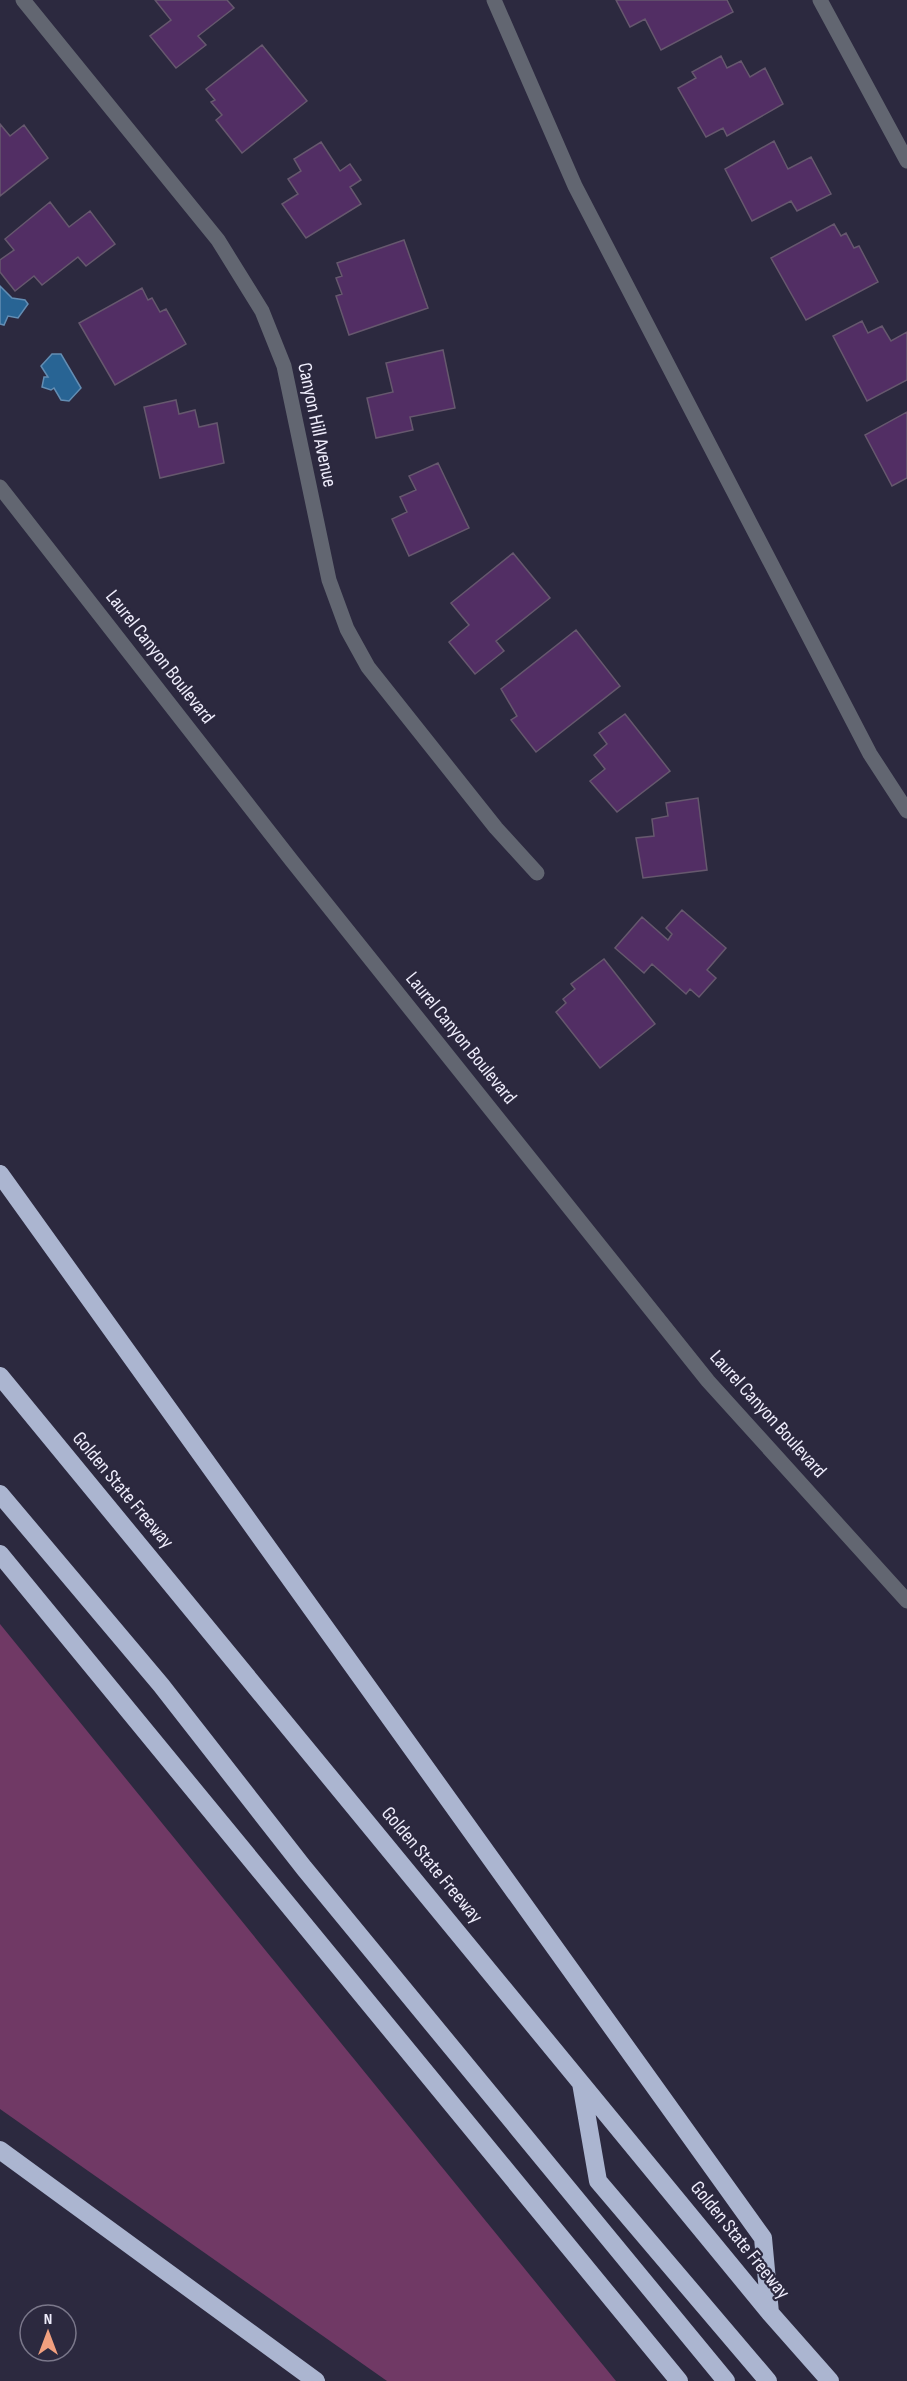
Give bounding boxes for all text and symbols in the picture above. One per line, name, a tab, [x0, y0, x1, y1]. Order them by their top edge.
street label: Canyon Hill Avenue	[292, 361, 342, 489]
street label: Laurel Canyon Boulevard	[100, 585, 220, 729]
street label: Laurel Canyon Boulevard	[400, 967, 522, 1109]
street label: Laurel Canyon Boulevard	[705, 1345, 831, 1483]
street label: Golden State Freeway	[67, 1427, 179, 1553]
street label: Golden State Freeway	[376, 1802, 488, 1928]
street label: Golden State Freeway	[685, 2176, 795, 2304]
north arrow	[18, 2303, 78, 2363]
text: N	[44, 2310, 52, 2329]

